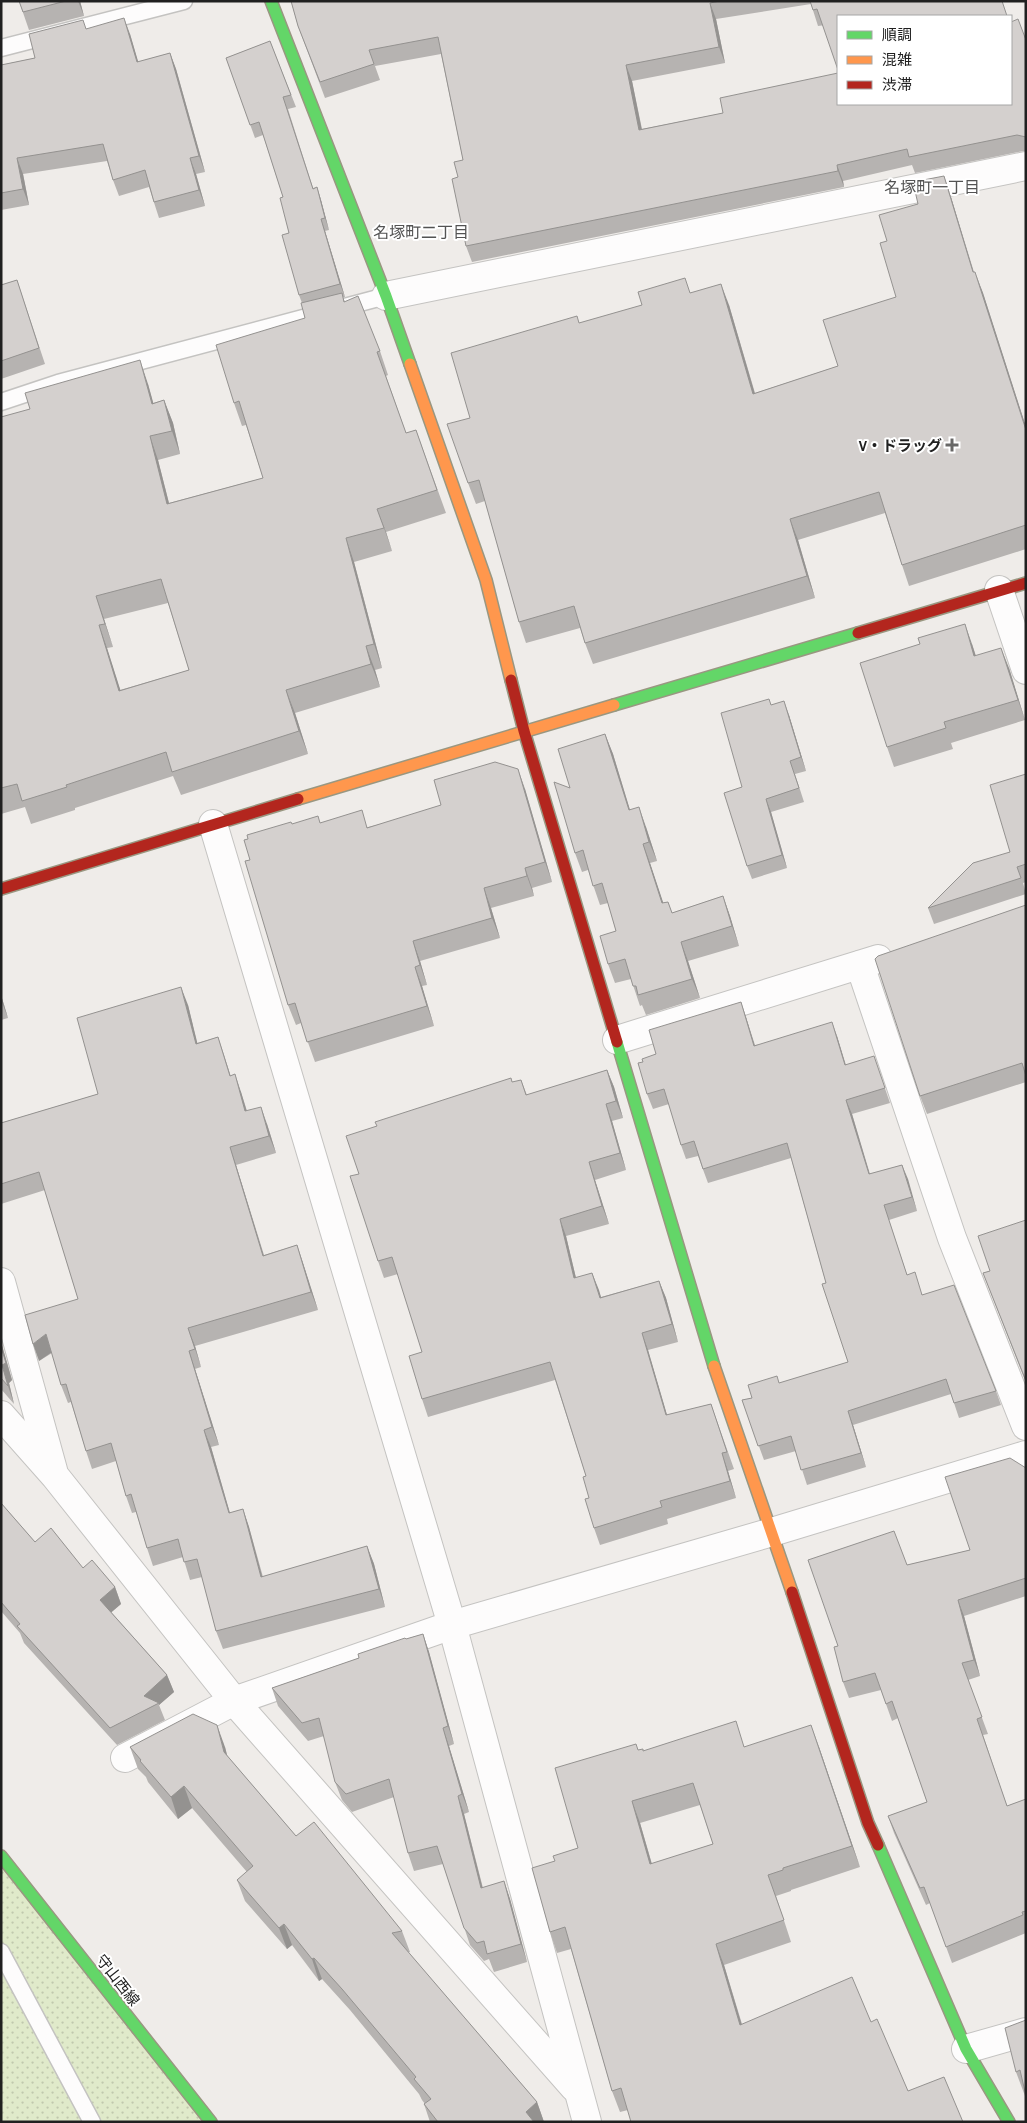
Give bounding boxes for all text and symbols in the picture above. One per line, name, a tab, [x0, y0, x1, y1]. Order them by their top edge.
legend	[837, 15, 1012, 105]
text: 順調	[882, 24, 912, 45]
text: 混雑	[882, 49, 912, 70]
text: 渋滞	[882, 74, 912, 95]
district label: 名塚町一丁目	[884, 176, 980, 198]
district label: 名塚町二丁目	[373, 221, 469, 243]
place label: V・ドラッグ	[859, 435, 942, 456]
marker: V・ドラッグ	[946, 439, 958, 451]
street label: 守山西線	[91, 1950, 145, 2010]

